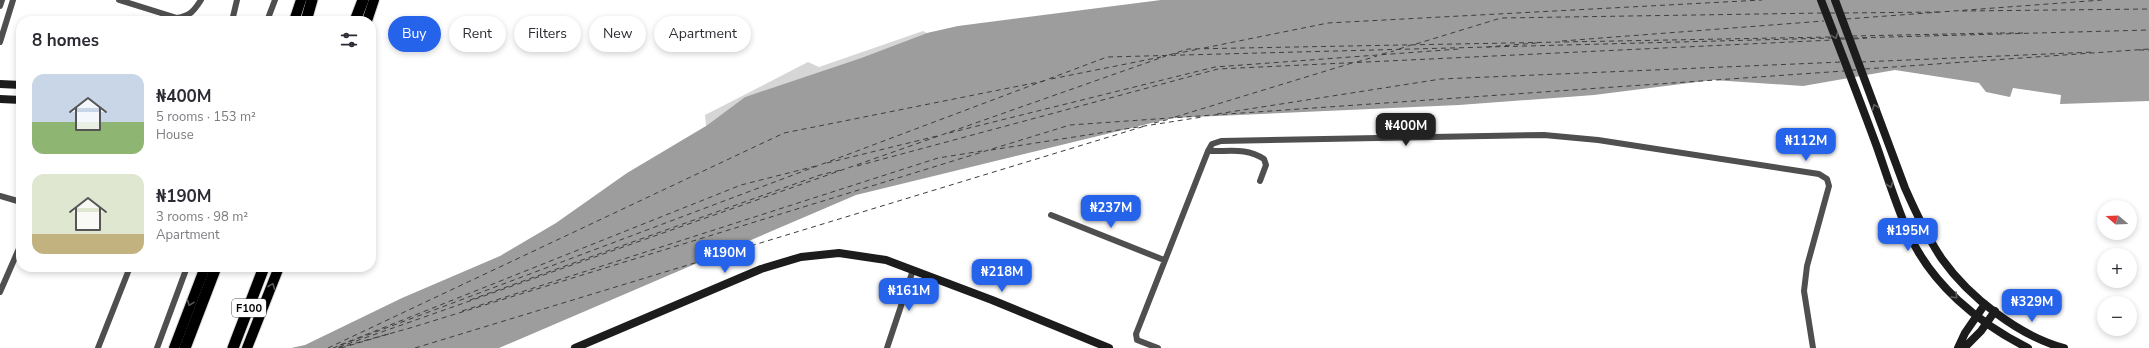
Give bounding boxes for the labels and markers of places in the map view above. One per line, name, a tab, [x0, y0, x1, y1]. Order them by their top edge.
pin: ₦400M	[1378, 113, 1434, 147]
pin: ₦112M	[1778, 128, 1834, 162]
pin: ₦237M	[1083, 195, 1139, 229]
pin: ₦195M	[1880, 218, 1936, 252]
pin: ₦190M	[697, 240, 753, 274]
pin: ₦218M	[974, 259, 1030, 293]
pin: ₦161M	[881, 278, 937, 312]
pin: ₦329M	[2004, 289, 2060, 323]

